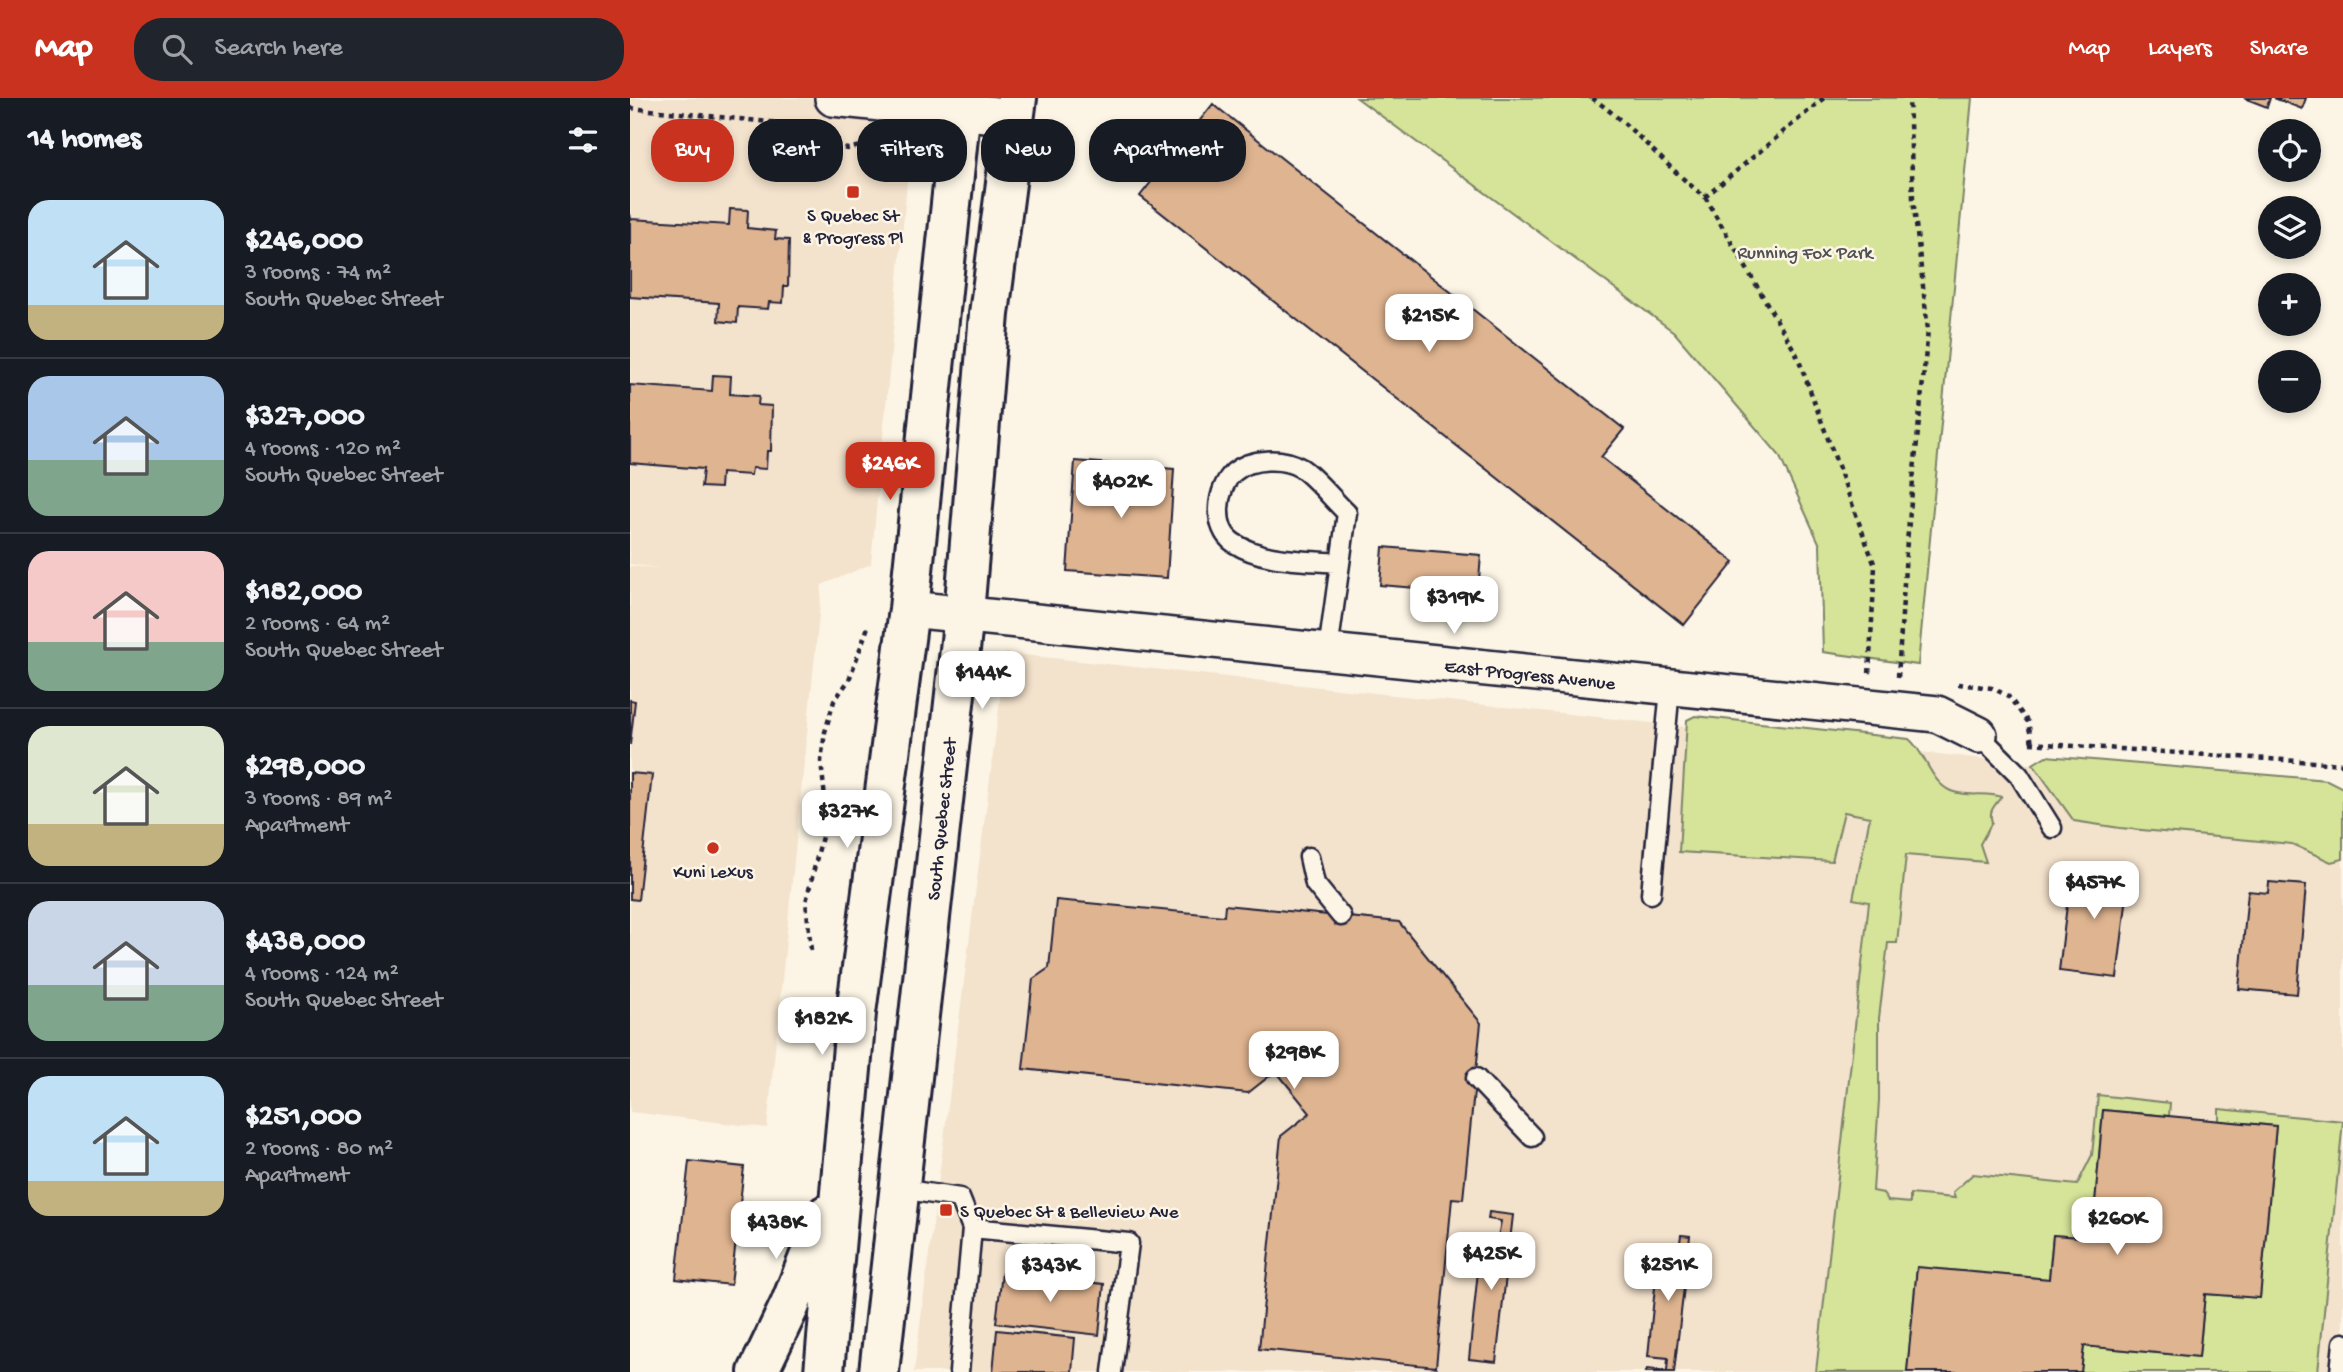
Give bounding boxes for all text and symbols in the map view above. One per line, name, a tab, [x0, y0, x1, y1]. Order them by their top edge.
search box	[134, 18, 624, 81]
text: Map	[35, 30, 92, 68]
icon: search	[158, 30, 196, 68]
text: Search here	[214, 34, 343, 65]
text: Map	[2068, 35, 2110, 64]
text: Layers	[2148, 35, 2212, 64]
text: Share	[2250, 35, 2308, 64]
chip: Buy	[651, 119, 734, 182]
chip: Rent	[748, 119, 843, 182]
chip: Filters	[857, 119, 967, 182]
chip: New	[981, 119, 1075, 182]
chip: Apartment	[1089, 119, 1246, 182]
map controls	[2258, 119, 2321, 413]
button: locate	[2258, 119, 2321, 182]
icon: filters	[564, 121, 602, 159]
text: 14 homes	[28, 123, 141, 158]
marker: S Quebec St & Progress Pl	[845, 184, 861, 200]
button: layers	[2258, 196, 2321, 259]
place label: S Quebec St & Progress Pl	[803, 206, 903, 251]
text: $246,000	[245, 225, 363, 260]
icon: home	[84, 228, 168, 312]
park label: Running Fox Park	[1737, 243, 1874, 266]
text: 3 rooms · 74 m²	[245, 260, 391, 287]
button: +	[2258, 273, 2321, 336]
text: South Quebec Street	[245, 287, 442, 314]
pin: $215K	[1380, 294, 1478, 354]
text: $215K	[1401, 303, 1457, 330]
button: −	[2258, 350, 2321, 413]
text: $327,000	[245, 401, 365, 436]
icon: home	[84, 404, 168, 488]
text: 4 rooms · 120 m²	[245, 436, 401, 463]
pin: $246K	[841, 442, 939, 502]
text: $246K	[862, 451, 918, 478]
pin: $402K	[1072, 460, 1170, 520]
text: South Quebec Street	[245, 463, 442, 490]
text: $402K	[1092, 469, 1150, 496]
text: $182,000	[245, 576, 362, 611]
pin: $319K	[1405, 576, 1503, 636]
icon: home	[84, 579, 168, 663]
text: $319K	[1426, 585, 1482, 612]
text: 2 rooms · 64 m²	[245, 611, 390, 638]
text: South Quebec Street	[245, 638, 442, 665]
pin: $144K	[933, 652, 1031, 711]
street label: East Progress Avenue	[1443, 656, 1616, 697]
text: $144K	[955, 660, 1009, 687]
street label: South Quebec Street	[924, 735, 964, 902]
text: $298,000	[245, 751, 365, 786]
icon: home	[84, 754, 168, 838]
text: 3 rooms · 89 m²	[245, 786, 392, 813]
pin: $327K	[798, 790, 896, 850]
text: $327K	[818, 799, 876, 826]
text: Apartment	[245, 813, 349, 840]
marker: Kuni Lexus	[705, 840, 721, 856]
place label: Kuni Lexus	[673, 862, 754, 885]
pin: $457K	[2045, 862, 2143, 921]
text: $457K	[2065, 870, 2123, 897]
text: $438,000	[245, 926, 365, 961]
icon: home	[84, 929, 168, 1013]
text: 4 rooms · 124 m²	[245, 961, 399, 988]
text: South Quebec Street	[245, 988, 442, 1015]
pin: $182K	[773, 998, 871, 1057]
text: $182K	[794, 1006, 850, 1033]
pin: $298K	[1245, 1032, 1343, 1091]
text: $298K	[1265, 1040, 1323, 1067]
text: $251,000	[245, 1101, 362, 1136]
icon: home	[84, 1104, 168, 1188]
text: 2 rooms · 80 m²	[245, 1136, 393, 1163]
text: Apartment	[245, 1163, 349, 1190]
pin: $260K	[2068, 1198, 2166, 1257]
pin: $438K	[727, 1202, 825, 1261]
marker: S Quebec St & Belleview Ave	[938, 1202, 954, 1218]
place label: S Quebec St & Belleview Ave	[960, 1202, 1179, 1225]
text: $260K	[2088, 1206, 2147, 1233]
text: $438K	[747, 1210, 805, 1237]
pin: $425K	[1442, 1232, 1540, 1292]
text: $425K	[1462, 1241, 1520, 1268]
pin: $343K	[1001, 1244, 1099, 1304]
pin: $251K	[1619, 1244, 1717, 1303]
text: $251K	[1640, 1252, 1696, 1279]
text: $343K	[1021, 1253, 1079, 1280]

